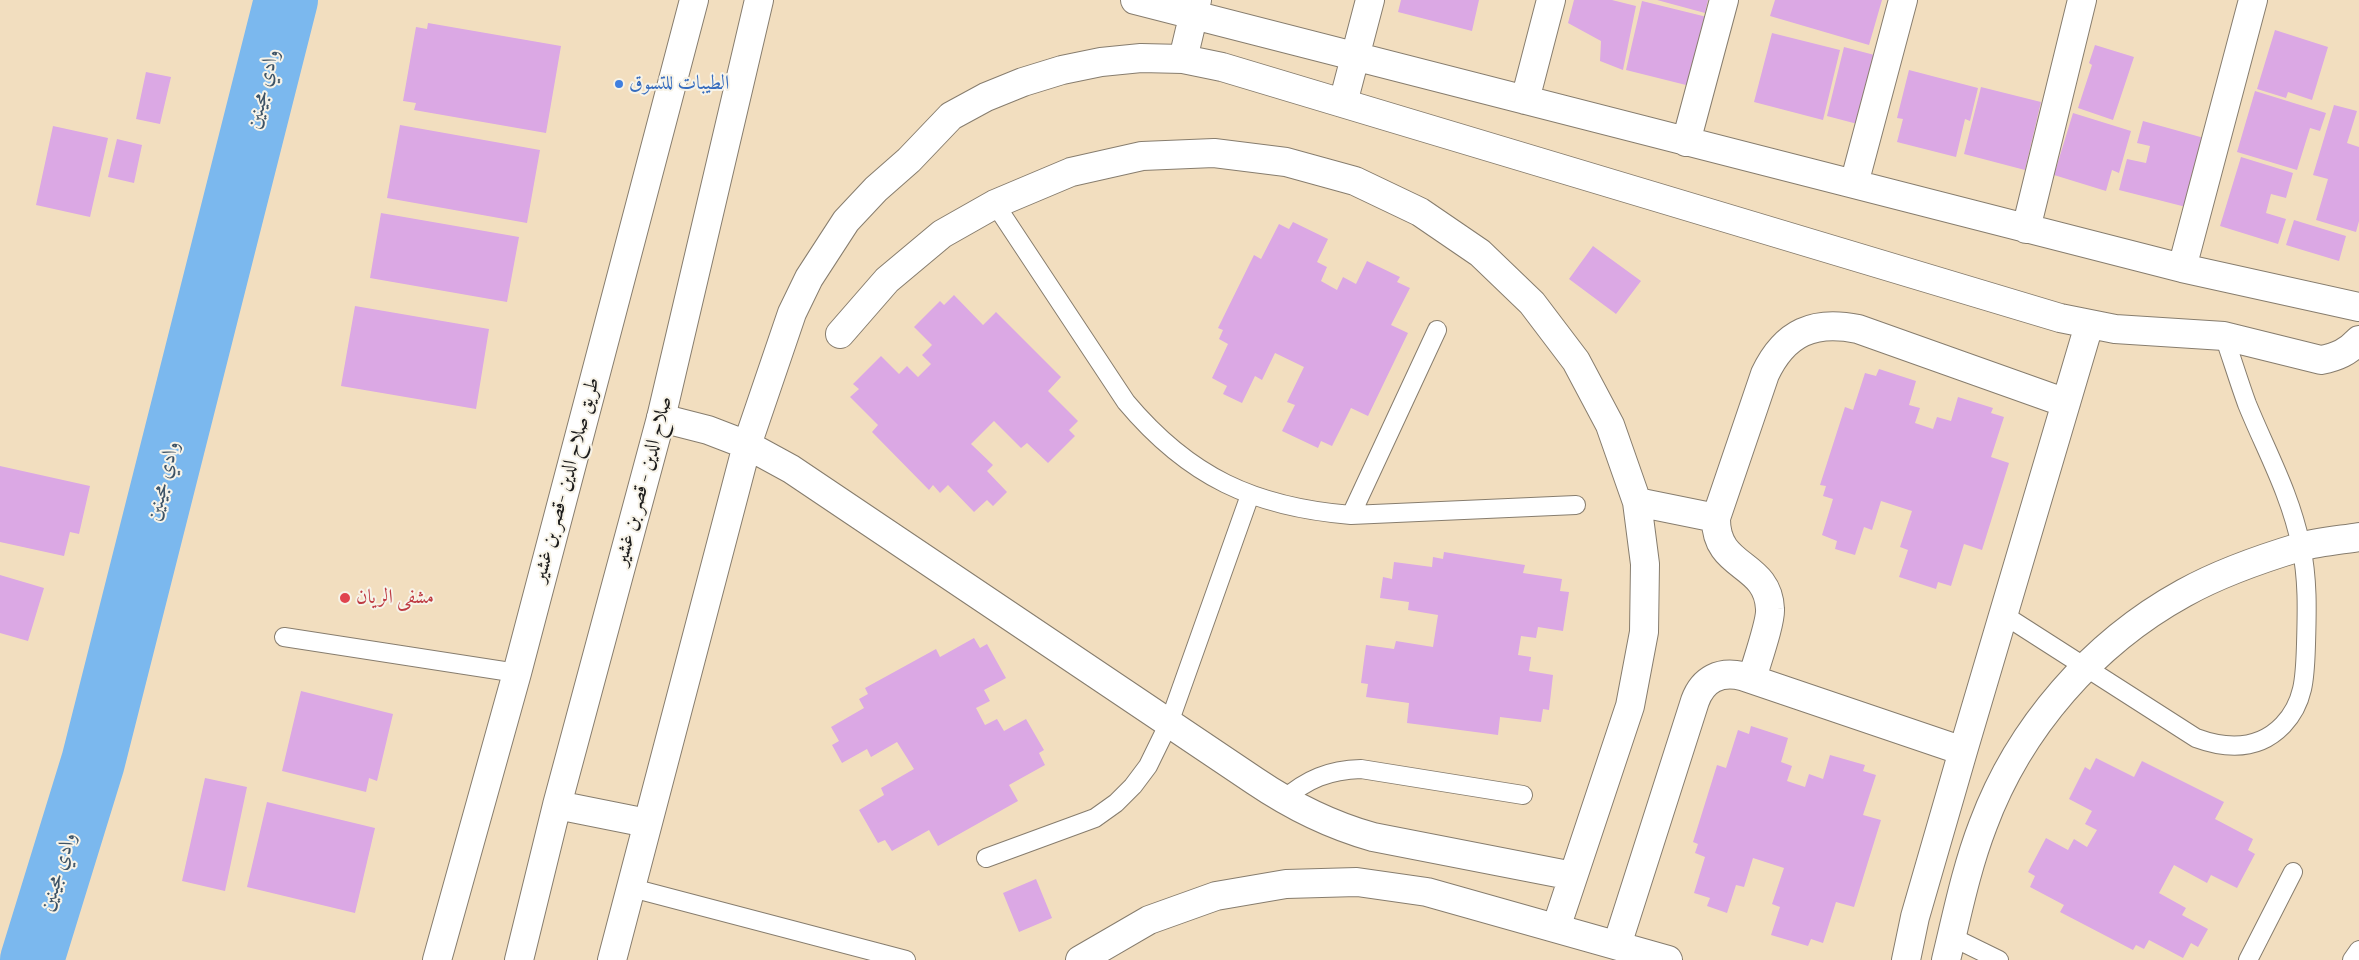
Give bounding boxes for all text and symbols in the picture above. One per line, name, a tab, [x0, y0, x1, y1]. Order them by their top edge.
water label: وادي مجينين	[242, 46, 286, 132]
place label: الطيبات للتسوق	[629, 72, 729, 96]
marker: الطيبات للتسوق	[613, 78, 625, 90]
street label: طريق صلاح الدين -قصر بن غشير	[528, 375, 606, 585]
street label: صلاح الدين - قصر بن غشير	[610, 394, 678, 568]
water label: وادي مجينين	[142, 438, 186, 524]
place label: مشفى الريان	[356, 586, 434, 610]
marker: مشفى الريان	[338, 591, 352, 605]
water label: وادي مجينين	[35, 829, 83, 915]

